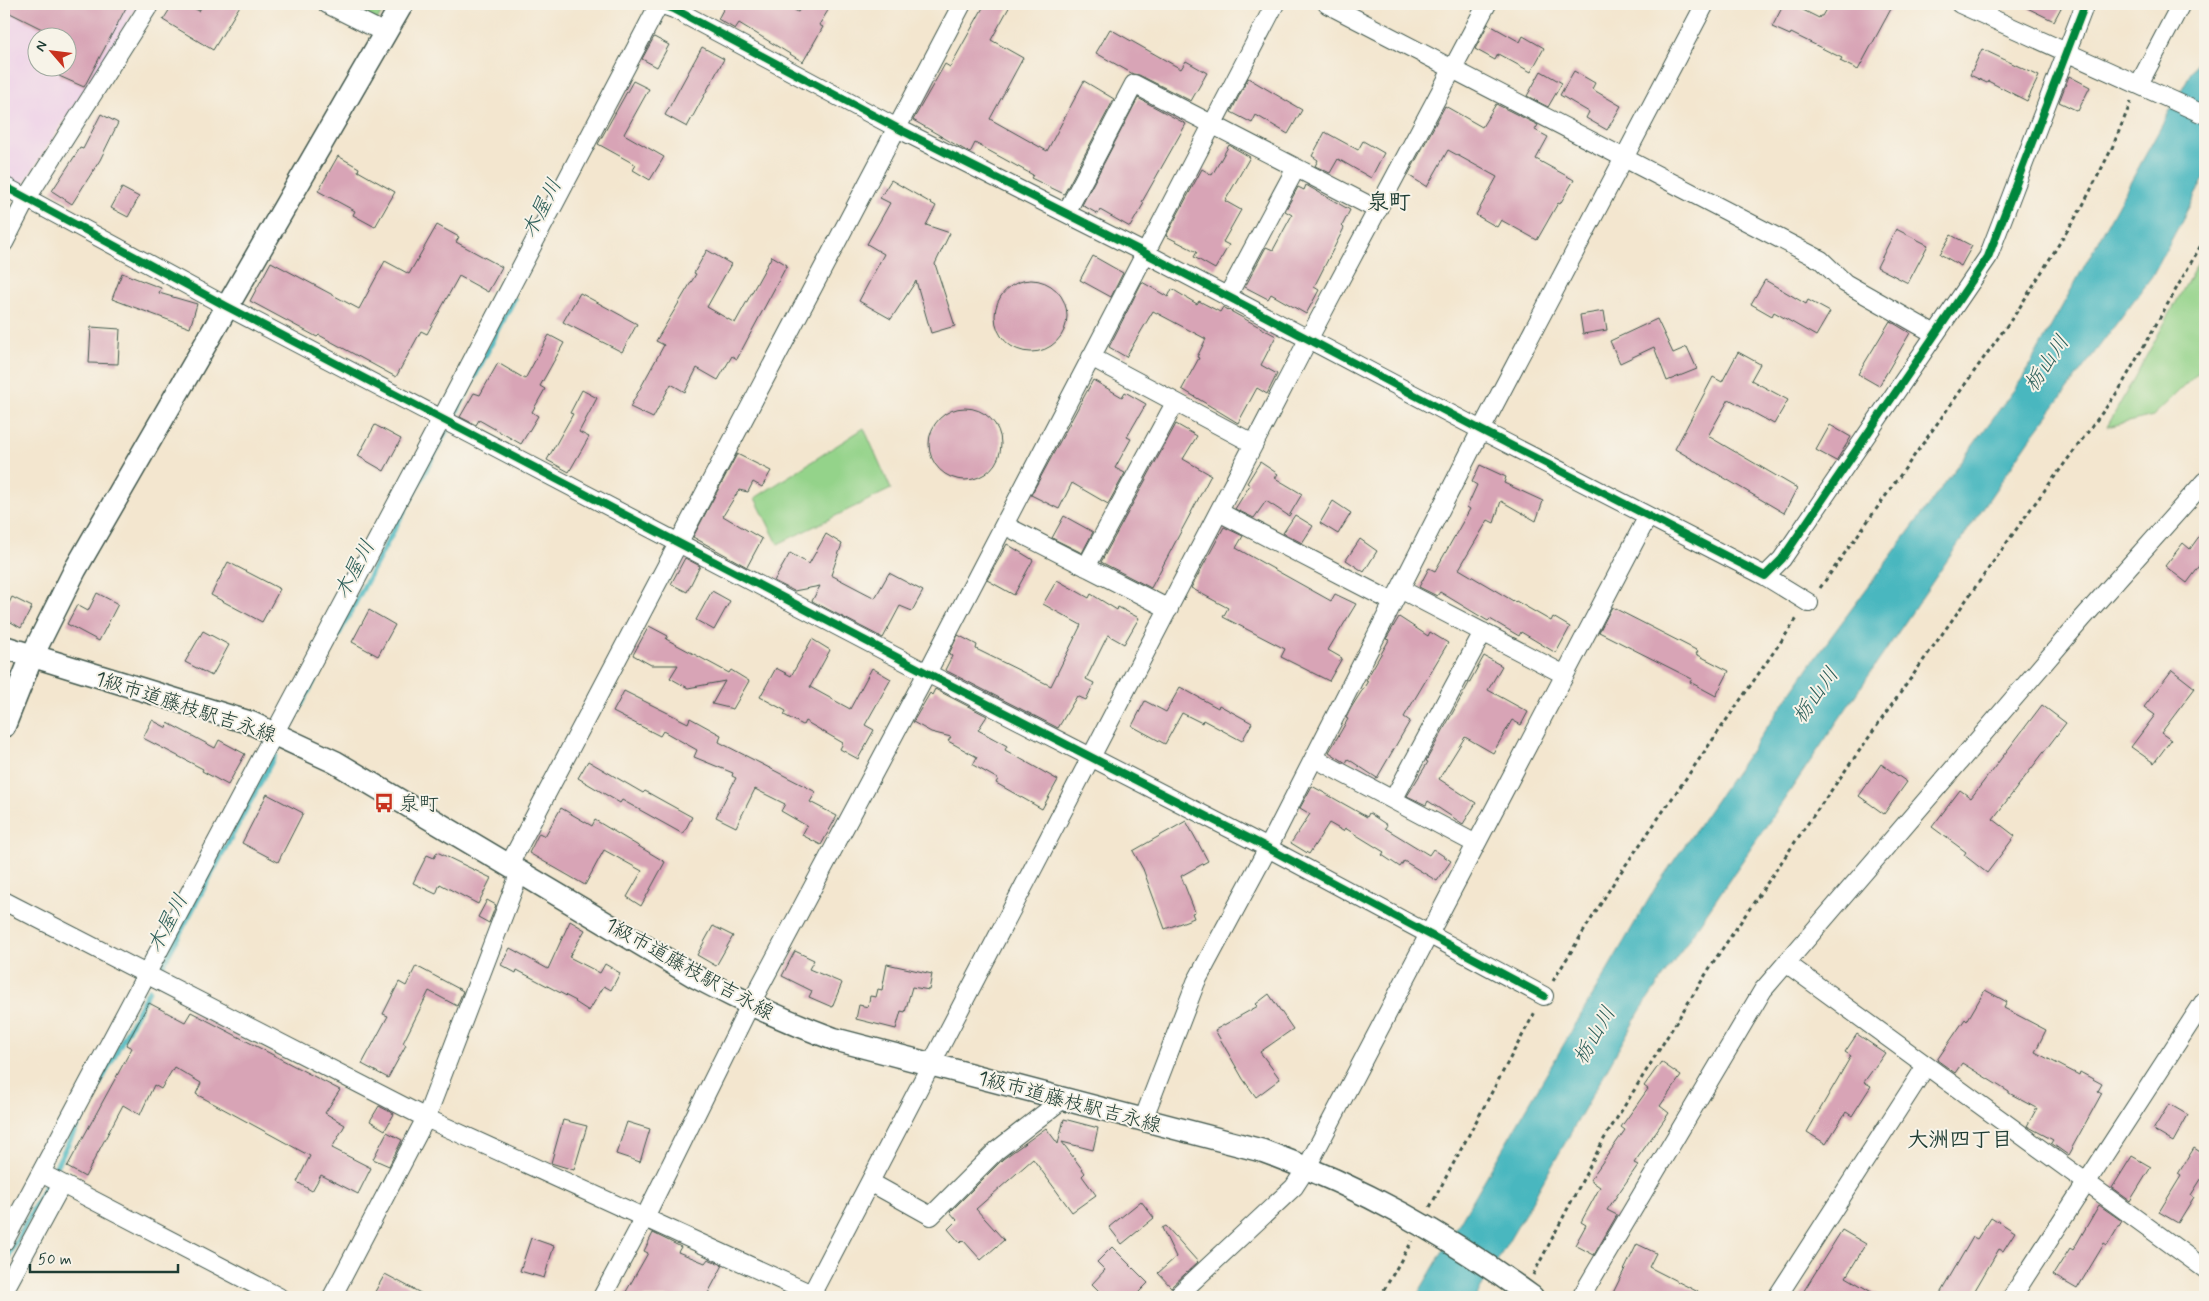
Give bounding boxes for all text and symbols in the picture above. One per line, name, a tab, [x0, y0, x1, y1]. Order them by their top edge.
north arrow	[28, 28, 78, 78]
text: N	[31, 38, 52, 55]
water label: 木屋川	[515, 174, 569, 243]
district label: 泉町	[1367, 189, 1411, 217]
water label: 栃山川	[2018, 330, 2076, 398]
water label: 木屋川	[328, 535, 382, 604]
water label: 栃山川	[1786, 662, 1846, 729]
street label: 1級市道藤枝駅吉永線	[92, 665, 280, 749]
place label: 泉町	[399, 791, 439, 818]
bus stop icon: 泉町	[373, 792, 395, 814]
water label: 木屋川	[141, 889, 195, 958]
street label: 1級市道藤枝駅吉永線	[600, 912, 778, 1027]
water label: 栃山川	[1567, 1001, 1623, 1070]
street label: 1級市道藤枝駅吉永線	[975, 1065, 1164, 1140]
district label: 大洲四丁目	[1908, 1126, 2013, 1154]
scale bar	[30, 1241, 178, 1273]
text: 50 m	[38, 1250, 72, 1270]

